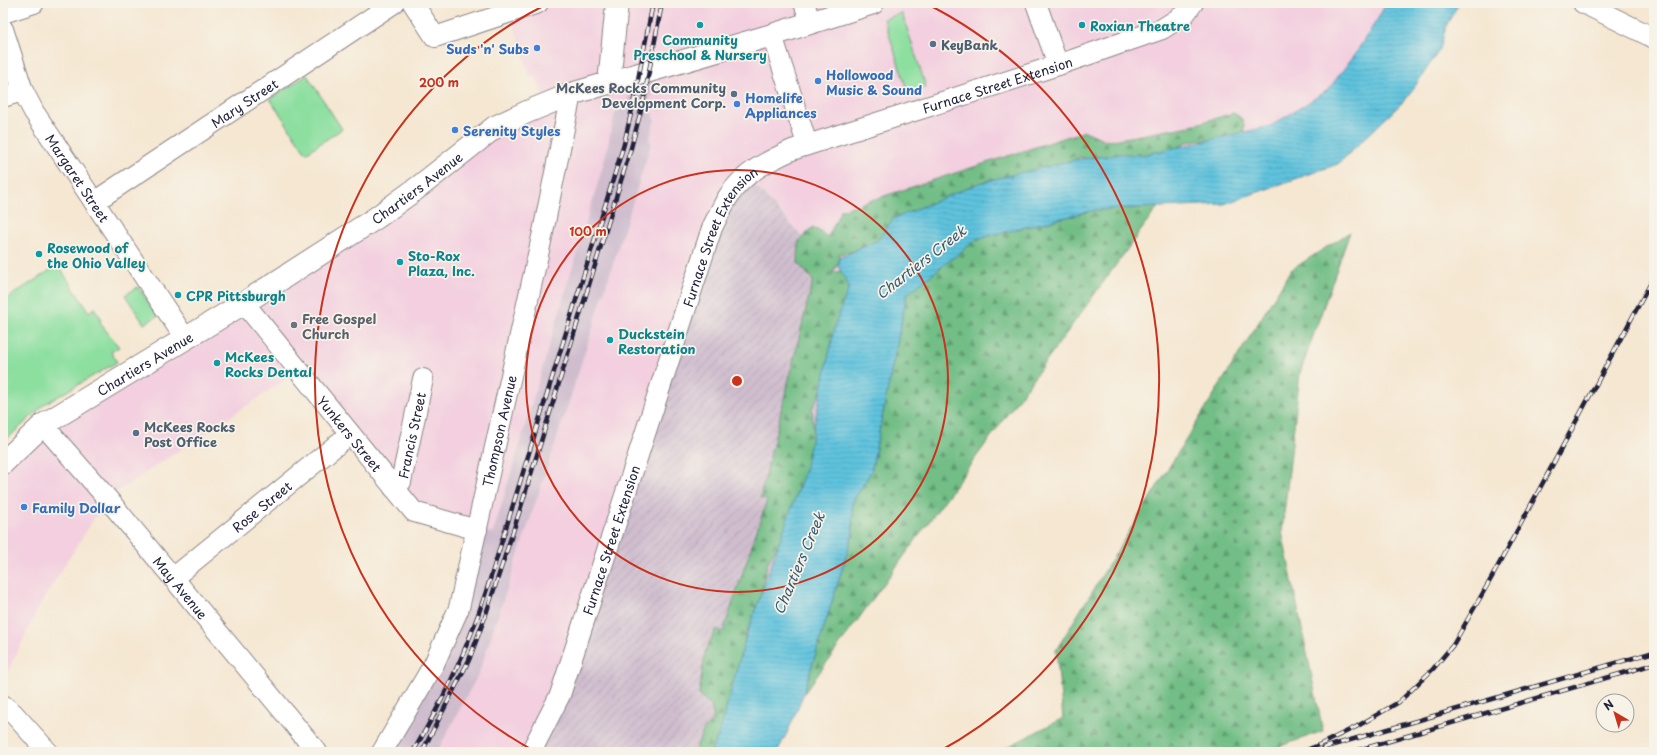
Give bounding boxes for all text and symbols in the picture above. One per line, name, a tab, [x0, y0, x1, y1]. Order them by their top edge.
place label: Roxian Theatre	[1090, 16, 1190, 35]
marker: Community Preschool & Nursery	[695, 20, 705, 30]
marker: Roxian Theatre	[1077, 20, 1087, 30]
place label: Community Preschool & Nursery	[633, 30, 767, 64]
place label: KeyBank	[941, 35, 998, 54]
place label: Suds 'n' Subs	[446, 39, 529, 58]
marker: KeyBank	[928, 39, 938, 49]
marker: Suds 'n' Subs	[532, 43, 542, 53]
street label: Furnace Street Extension	[920, 51, 1075, 117]
place label: Hollowood Music & Sound	[826, 65, 922, 99]
street label: Mary Street	[207, 73, 281, 132]
text: 200 m	[419, 73, 459, 91]
marker: Hollowood Music & Sound	[813, 76, 823, 86]
place label: McKees Rocks Community Development Corp.	[556, 78, 726, 112]
place label: Homelife Appliances	[745, 88, 817, 122]
marker: McKees Rocks Community Development Corp.	[729, 89, 739, 99]
marker: Homelife Appliances	[732, 99, 742, 109]
place label: Serenity Styles	[463, 121, 561, 140]
marker: Serenity Styles	[450, 125, 460, 135]
street label: Margaret Street	[42, 130, 114, 226]
street label: Chartiers Avenue	[367, 147, 466, 228]
street label: Furnace Street Extension	[677, 162, 761, 309]
water label: Chartiers Creek	[871, 219, 972, 304]
text: 100 m	[569, 222, 607, 240]
place label: Rosewood of the Ohio Valley	[47, 238, 146, 272]
place label: Sto-Rox Plaza, Inc.	[408, 246, 475, 280]
marker: Rosewood of the Ohio Valley	[34, 249, 44, 259]
marker: Sto-Rox Plaza, Inc.	[395, 257, 405, 267]
place label: CPR Pittsburgh	[186, 286, 286, 305]
marker: CPR Pittsburgh	[173, 290, 183, 300]
place label: Free Gospel Church	[302, 309, 376, 343]
marker: Free Gospel Church	[289, 320, 299, 330]
place label: Duckstein Restoration	[618, 324, 696, 358]
street label: Chartiers Avenue	[93, 327, 196, 400]
marker: Duckstein Restoration	[605, 335, 615, 345]
place label: McKees Rocks Dental	[225, 347, 312, 381]
marker: McKees Rocks Dental	[212, 358, 222, 368]
street label: Thompson Avenue	[477, 373, 520, 489]
centre of rings	[730, 374, 744, 388]
street label: Francis Street	[393, 390, 429, 480]
street label: Yunkers Street	[313, 391, 387, 475]
place label: McKees Rocks Post Office	[144, 417, 235, 451]
marker: McKees Rocks Post Office	[131, 428, 141, 438]
street label: Furnace Street Extension	[577, 463, 644, 617]
street label: Rose Street	[228, 476, 295, 536]
place label: Family Dollar	[32, 498, 121, 517]
marker: Family Dollar	[19, 502, 29, 512]
water label: Chartiers Creek	[768, 507, 831, 617]
street label: May Avenue	[149, 552, 212, 623]
north arrow	[1595, 693, 1635, 733]
text: N	[1600, 695, 1617, 714]

